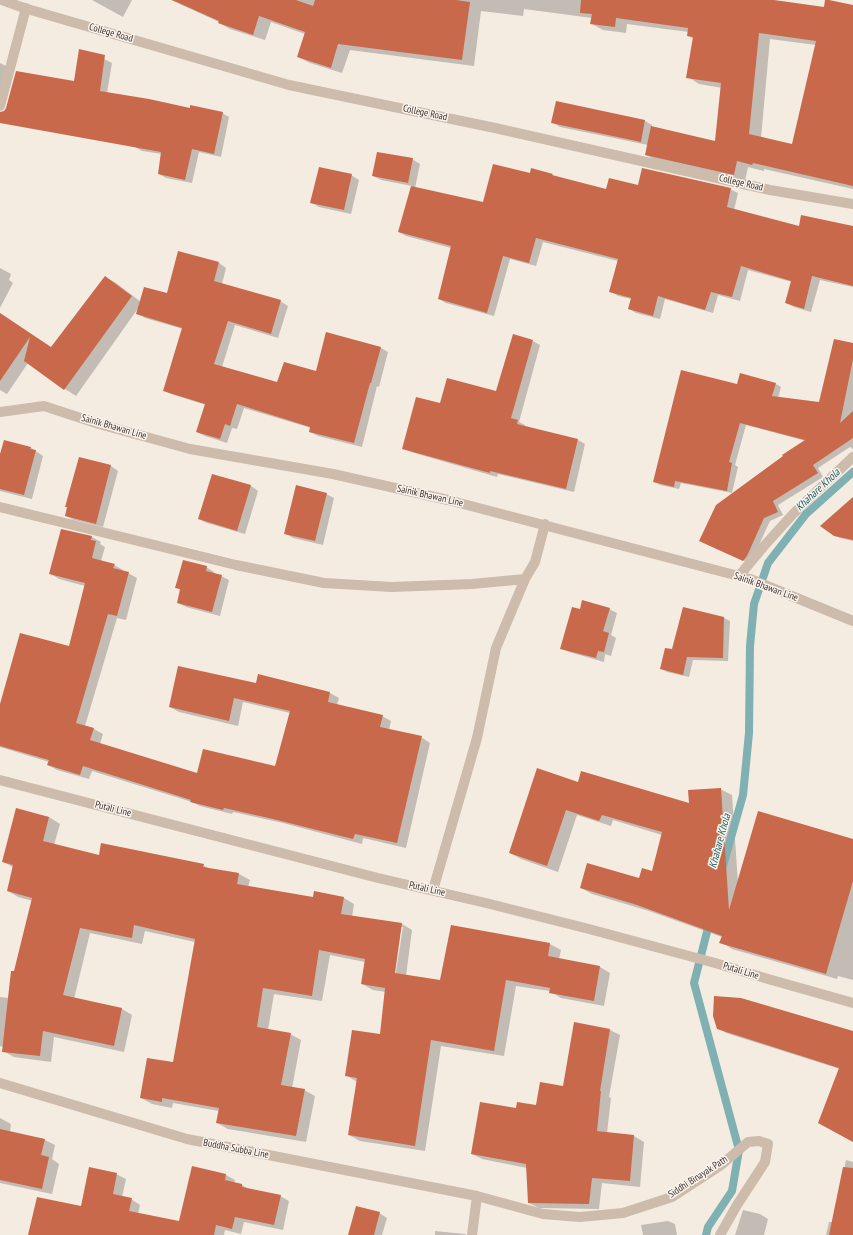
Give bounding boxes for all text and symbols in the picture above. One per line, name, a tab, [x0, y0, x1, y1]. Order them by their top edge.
street label: College Road	[88, 21, 134, 45]
street label: College Road	[402, 102, 448, 124]
street label: College Road	[718, 172, 764, 194]
street label: Sainik Bhawan Line	[80, 412, 148, 442]
water label: Khahare Khola	[793, 466, 843, 514]
street label: Sainik Bhawan Line	[396, 483, 464, 509]
street label: Sainik Bhawan Line	[732, 570, 800, 604]
street label: Putali Line	[94, 799, 132, 819]
water label: Khahare Khola	[706, 812, 734, 870]
street label: Putali Line	[408, 879, 446, 899]
street label: Putali Line	[722, 960, 760, 982]
street label: Buddha Subba Line	[202, 1137, 270, 1161]
street label: Siddhi Binayak Path	[666, 1153, 730, 1201]

